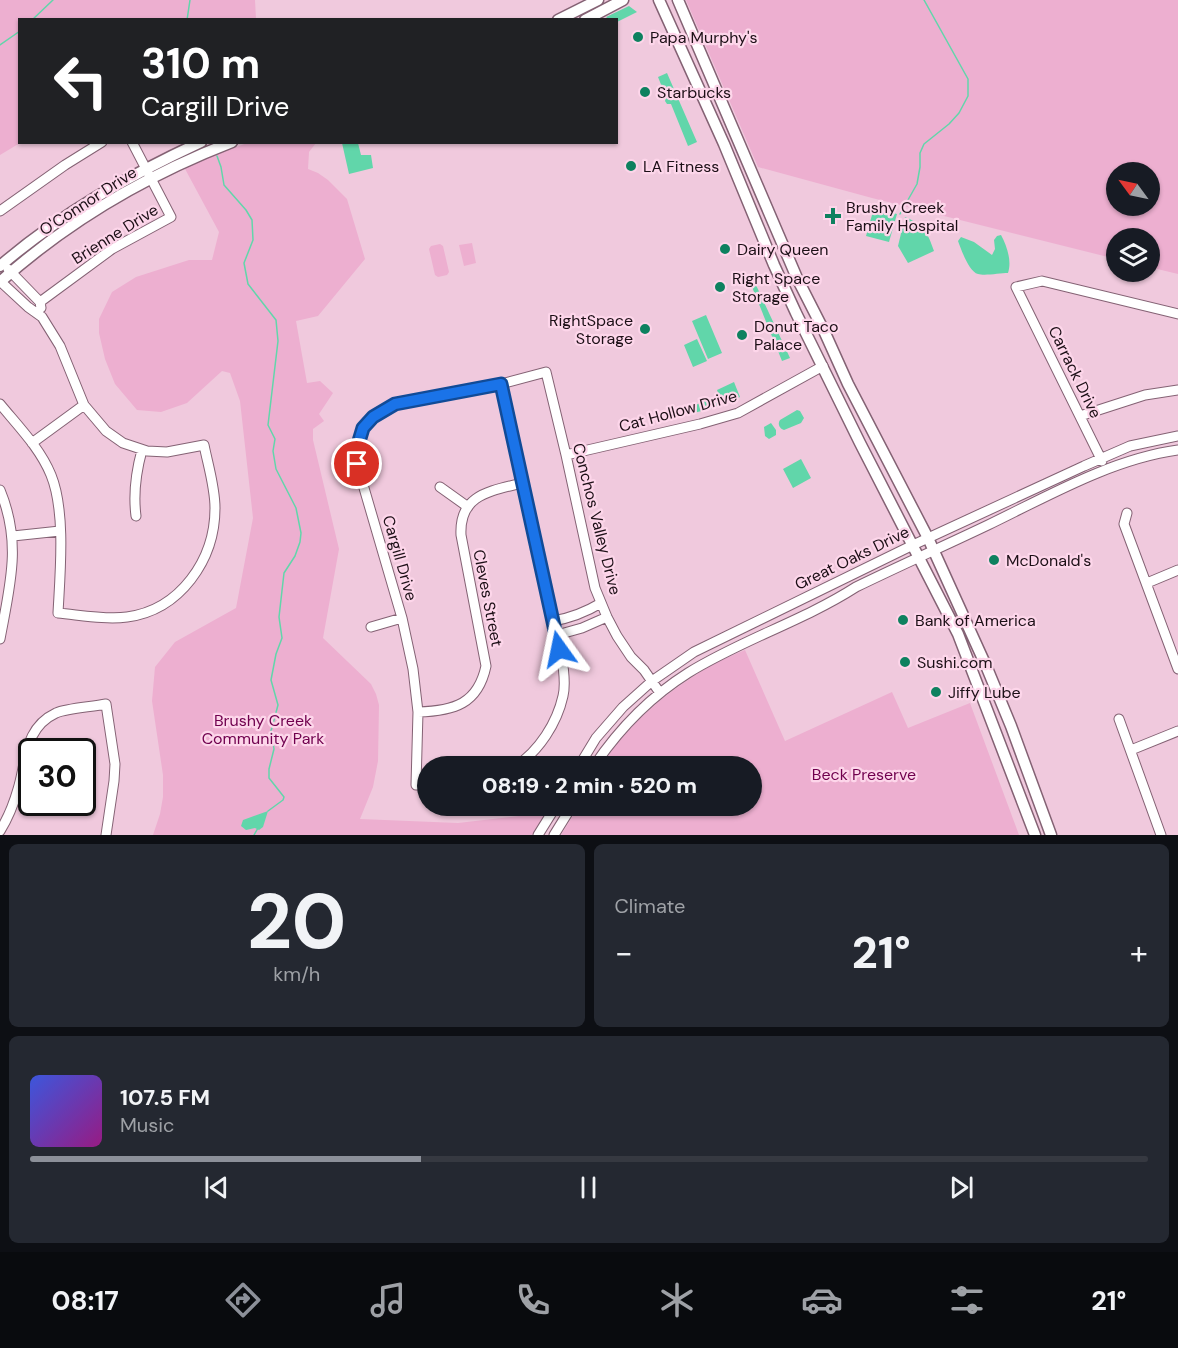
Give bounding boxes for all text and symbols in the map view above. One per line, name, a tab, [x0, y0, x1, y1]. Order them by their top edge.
place label: Papa Murphy's	[650, 27, 758, 48]
marker: Papa Murphy's	[631, 30, 645, 44]
text: 310 m	[141, 36, 260, 91]
icon: left	[42, 42, 120, 120]
place label: Starbucks	[657, 82, 731, 103]
marker: Starbucks	[638, 85, 652, 99]
text: Cargill Drive	[141, 89, 289, 124]
place label: LA Fitness	[643, 156, 719, 177]
marker: LA Fitness	[624, 159, 638, 173]
street label: O'Connor Drive	[35, 162, 141, 240]
north arrow	[1106, 162, 1160, 216]
map controls	[1106, 162, 1160, 282]
place label: Brushy Creek Family Hospital	[846, 197, 958, 236]
street label: Brienne Drive	[68, 199, 162, 269]
marker: Brushy Creek Family Hospital	[824, 207, 842, 225]
button: layers	[1106, 228, 1160, 282]
place label: Dairy Queen	[737, 239, 829, 260]
marker: Dairy Queen	[718, 242, 732, 256]
place label: Right Space Storage	[732, 268, 820, 307]
marker: Right Space Storage	[713, 280, 727, 294]
place label: RightSpace Storage	[549, 310, 633, 349]
place label: Donut Taco Palace	[754, 316, 839, 355]
marker: RightSpace Storage	[638, 322, 652, 336]
street label: Carrack Drive	[1044, 322, 1106, 422]
marker: Donut Taco Palace	[735, 328, 749, 342]
street label: Cat Hollow Drive	[617, 385, 739, 437]
pin	[331, 438, 382, 489]
street label: Conchos Valley Drive	[568, 441, 626, 597]
icon: arrive	[340, 447, 373, 480]
street label: Cargill Drive	[378, 513, 422, 603]
street label: Great Oaks Drive	[791, 521, 913, 595]
street label: Cleves Street	[468, 548, 508, 648]
place label: McDonald's	[1006, 550, 1091, 571]
marker: McDonald's	[987, 553, 1001, 567]
place label: Bank of America	[915, 610, 1036, 631]
marker: Bank of America	[896, 613, 910, 627]
position arrow	[527, 617, 591, 681]
place label: Sushi.com	[917, 652, 993, 673]
marker: Sushi.com	[898, 655, 912, 669]
place label: Jiffy Lube	[948, 682, 1021, 703]
marker: Jiffy Lube	[929, 685, 943, 699]
park label: Brushy Creek Community Park	[202, 710, 324, 749]
speed limit sign: 30	[18, 738, 96, 816]
park label: Beck Preserve	[812, 764, 916, 785]
text: 08:19 · 2 min · 520 m	[482, 771, 697, 800]
text: 20	[247, 871, 347, 972]
text: Climate	[615, 893, 685, 919]
text: 21°	[852, 923, 911, 982]
text: −	[615, 931, 633, 974]
text: +	[1130, 931, 1148, 974]
text: km/h	[273, 961, 320, 987]
text: 107.5 FM	[120, 1083, 210, 1112]
text: Music	[120, 1112, 175, 1138]
icon: previous	[200, 1171, 233, 1204]
icon: pause	[572, 1171, 605, 1204]
icon: next	[945, 1171, 978, 1204]
icon: directions	[222, 1279, 264, 1321]
icon: music	[367, 1279, 409, 1321]
icon: phone	[512, 1279, 554, 1321]
icon: climate	[656, 1279, 698, 1321]
icon: car	[801, 1279, 843, 1321]
icon: filters	[946, 1279, 988, 1321]
text: 08:17	[51, 1283, 119, 1318]
text: 21°	[1091, 1283, 1126, 1318]

